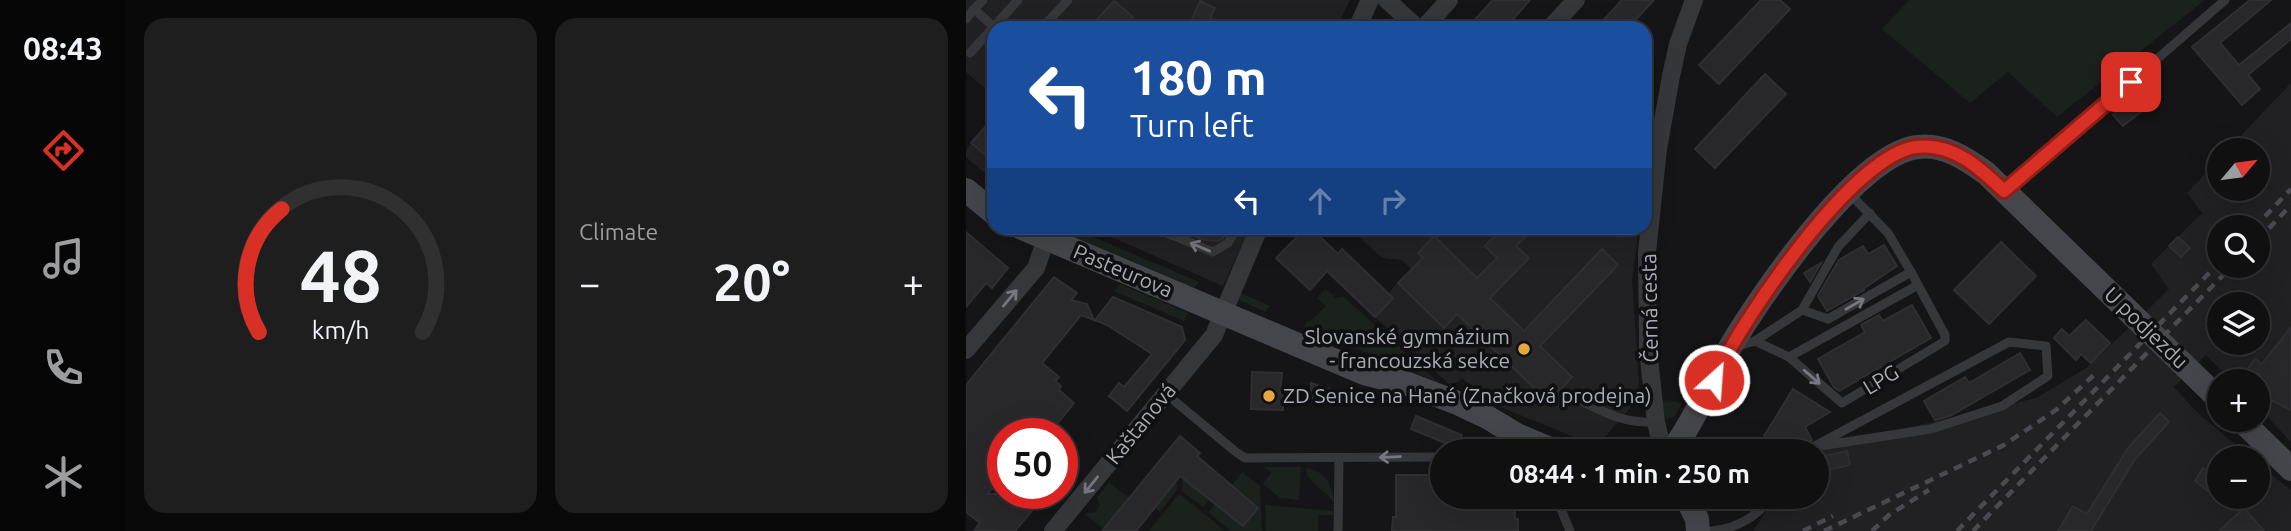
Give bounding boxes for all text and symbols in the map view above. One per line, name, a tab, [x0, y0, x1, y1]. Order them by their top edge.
text: 08:43	[23, 30, 103, 66]
icon: left	[1015, 49, 1106, 140]
text: 180 m	[1130, 49, 1267, 104]
pin	[2101, 52, 2161, 112]
icon: arrive	[2112, 63, 2150, 101]
text: Turn left	[1130, 107, 1254, 143]
icon: directions	[39, 126, 88, 175]
north arrow	[2207, 138, 2270, 201]
map controls	[2207, 138, 2270, 509]
icon: left	[1228, 182, 1266, 220]
icon: ahead	[1301, 182, 1339, 220]
icon: right	[1374, 182, 1412, 220]
button: search	[2207, 215, 2270, 278]
text: Climate	[579, 219, 658, 244]
icon: music	[39, 234, 88, 283]
text: 48	[299, 234, 382, 316]
street label: Pasteurova	[1070, 238, 1177, 302]
one-way arrow	[1190, 240, 1212, 253]
text: 20°	[713, 253, 790, 311]
street label: Černá cesta	[1636, 253, 1662, 363]
text: −	[579, 262, 600, 304]
text: +	[903, 262, 924, 304]
street label: U podjezdu	[2100, 282, 2193, 373]
one-way arrow	[1002, 290, 1018, 308]
button: layers	[2207, 292, 2270, 355]
one-way arrow	[1845, 297, 1865, 311]
text: km/h	[312, 315, 369, 343]
place label: Slovanské gymnázium - francouzská sekce	[1305, 324, 1510, 372]
marker: Slovanské gymnázium - francouzská sekce	[1516, 341, 1532, 357]
icon: phone	[39, 343, 88, 392]
position arrow	[1677, 343, 1751, 417]
street label: LPG	[1858, 359, 1903, 399]
one-way arrow	[1802, 369, 1820, 385]
button: +	[2207, 369, 2270, 432]
street label: Kaštanová	[1100, 378, 1180, 469]
place label: ZD Senice na Hané (Značková prodejna)	[1283, 383, 1652, 407]
marker: ZD Senice na Hané (Značková prodejna)	[1261, 388, 1277, 404]
speed limit sign: 50	[987, 418, 1078, 509]
button: −	[2207, 446, 2270, 509]
one-way arrow	[1379, 450, 1402, 464]
icon: climate	[39, 452, 88, 501]
text: 08:44 · 1 min · 250 m	[1509, 459, 1750, 488]
one-way arrow	[1084, 475, 1099, 493]

